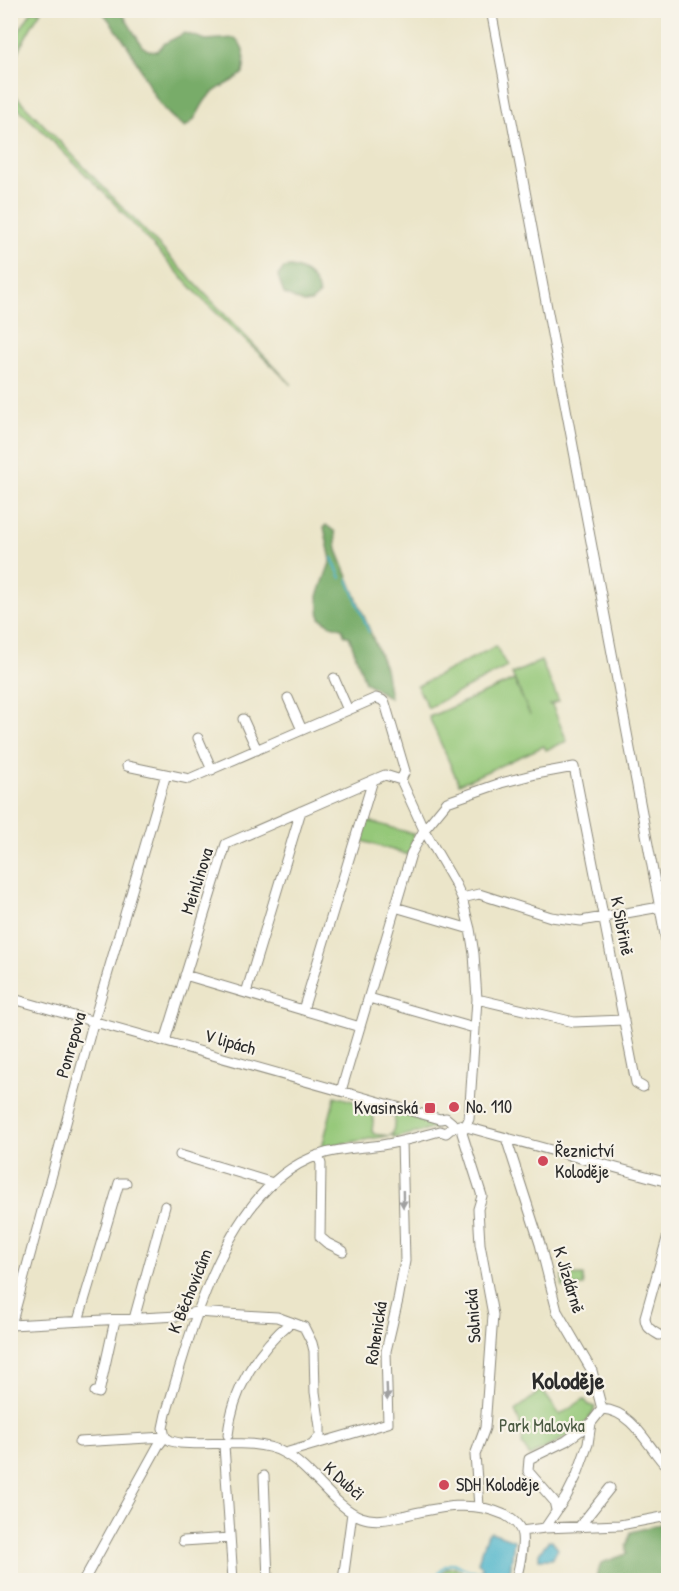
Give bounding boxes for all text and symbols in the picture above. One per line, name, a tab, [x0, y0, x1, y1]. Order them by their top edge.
street label: Meinlinova	[174, 844, 219, 917]
street label: K Sibřině	[605, 894, 640, 958]
street label: Ponrepova	[49, 1009, 92, 1081]
street label: V lipách	[202, 1022, 259, 1061]
place label: No. 110	[466, 1094, 512, 1119]
place label: Kvasinská	[354, 1095, 418, 1120]
marker: No. 110	[447, 1100, 461, 1114]
marker: Kvasinská	[423, 1101, 437, 1115]
place label: Řeznictví Koloděje	[555, 1138, 615, 1184]
marker: Řeznictví Koloděje	[536, 1154, 550, 1168]
one-way arrow	[398, 1190, 408, 1209]
street label: K Jízdárně	[548, 1244, 591, 1316]
street label: K Běchovicům	[161, 1245, 218, 1337]
street label: Solnická	[458, 1288, 487, 1344]
street label: Rohenická	[358, 1299, 393, 1366]
district label: Koloděje	[532, 1364, 605, 1396]
one-way arrow	[382, 1383, 391, 1402]
park label: Park Malovka	[499, 1413, 585, 1438]
street label: K Dubči	[318, 1455, 370, 1506]
place label: SDH Koloděje	[456, 1472, 540, 1497]
marker: SDH Koloděje	[437, 1478, 451, 1492]

